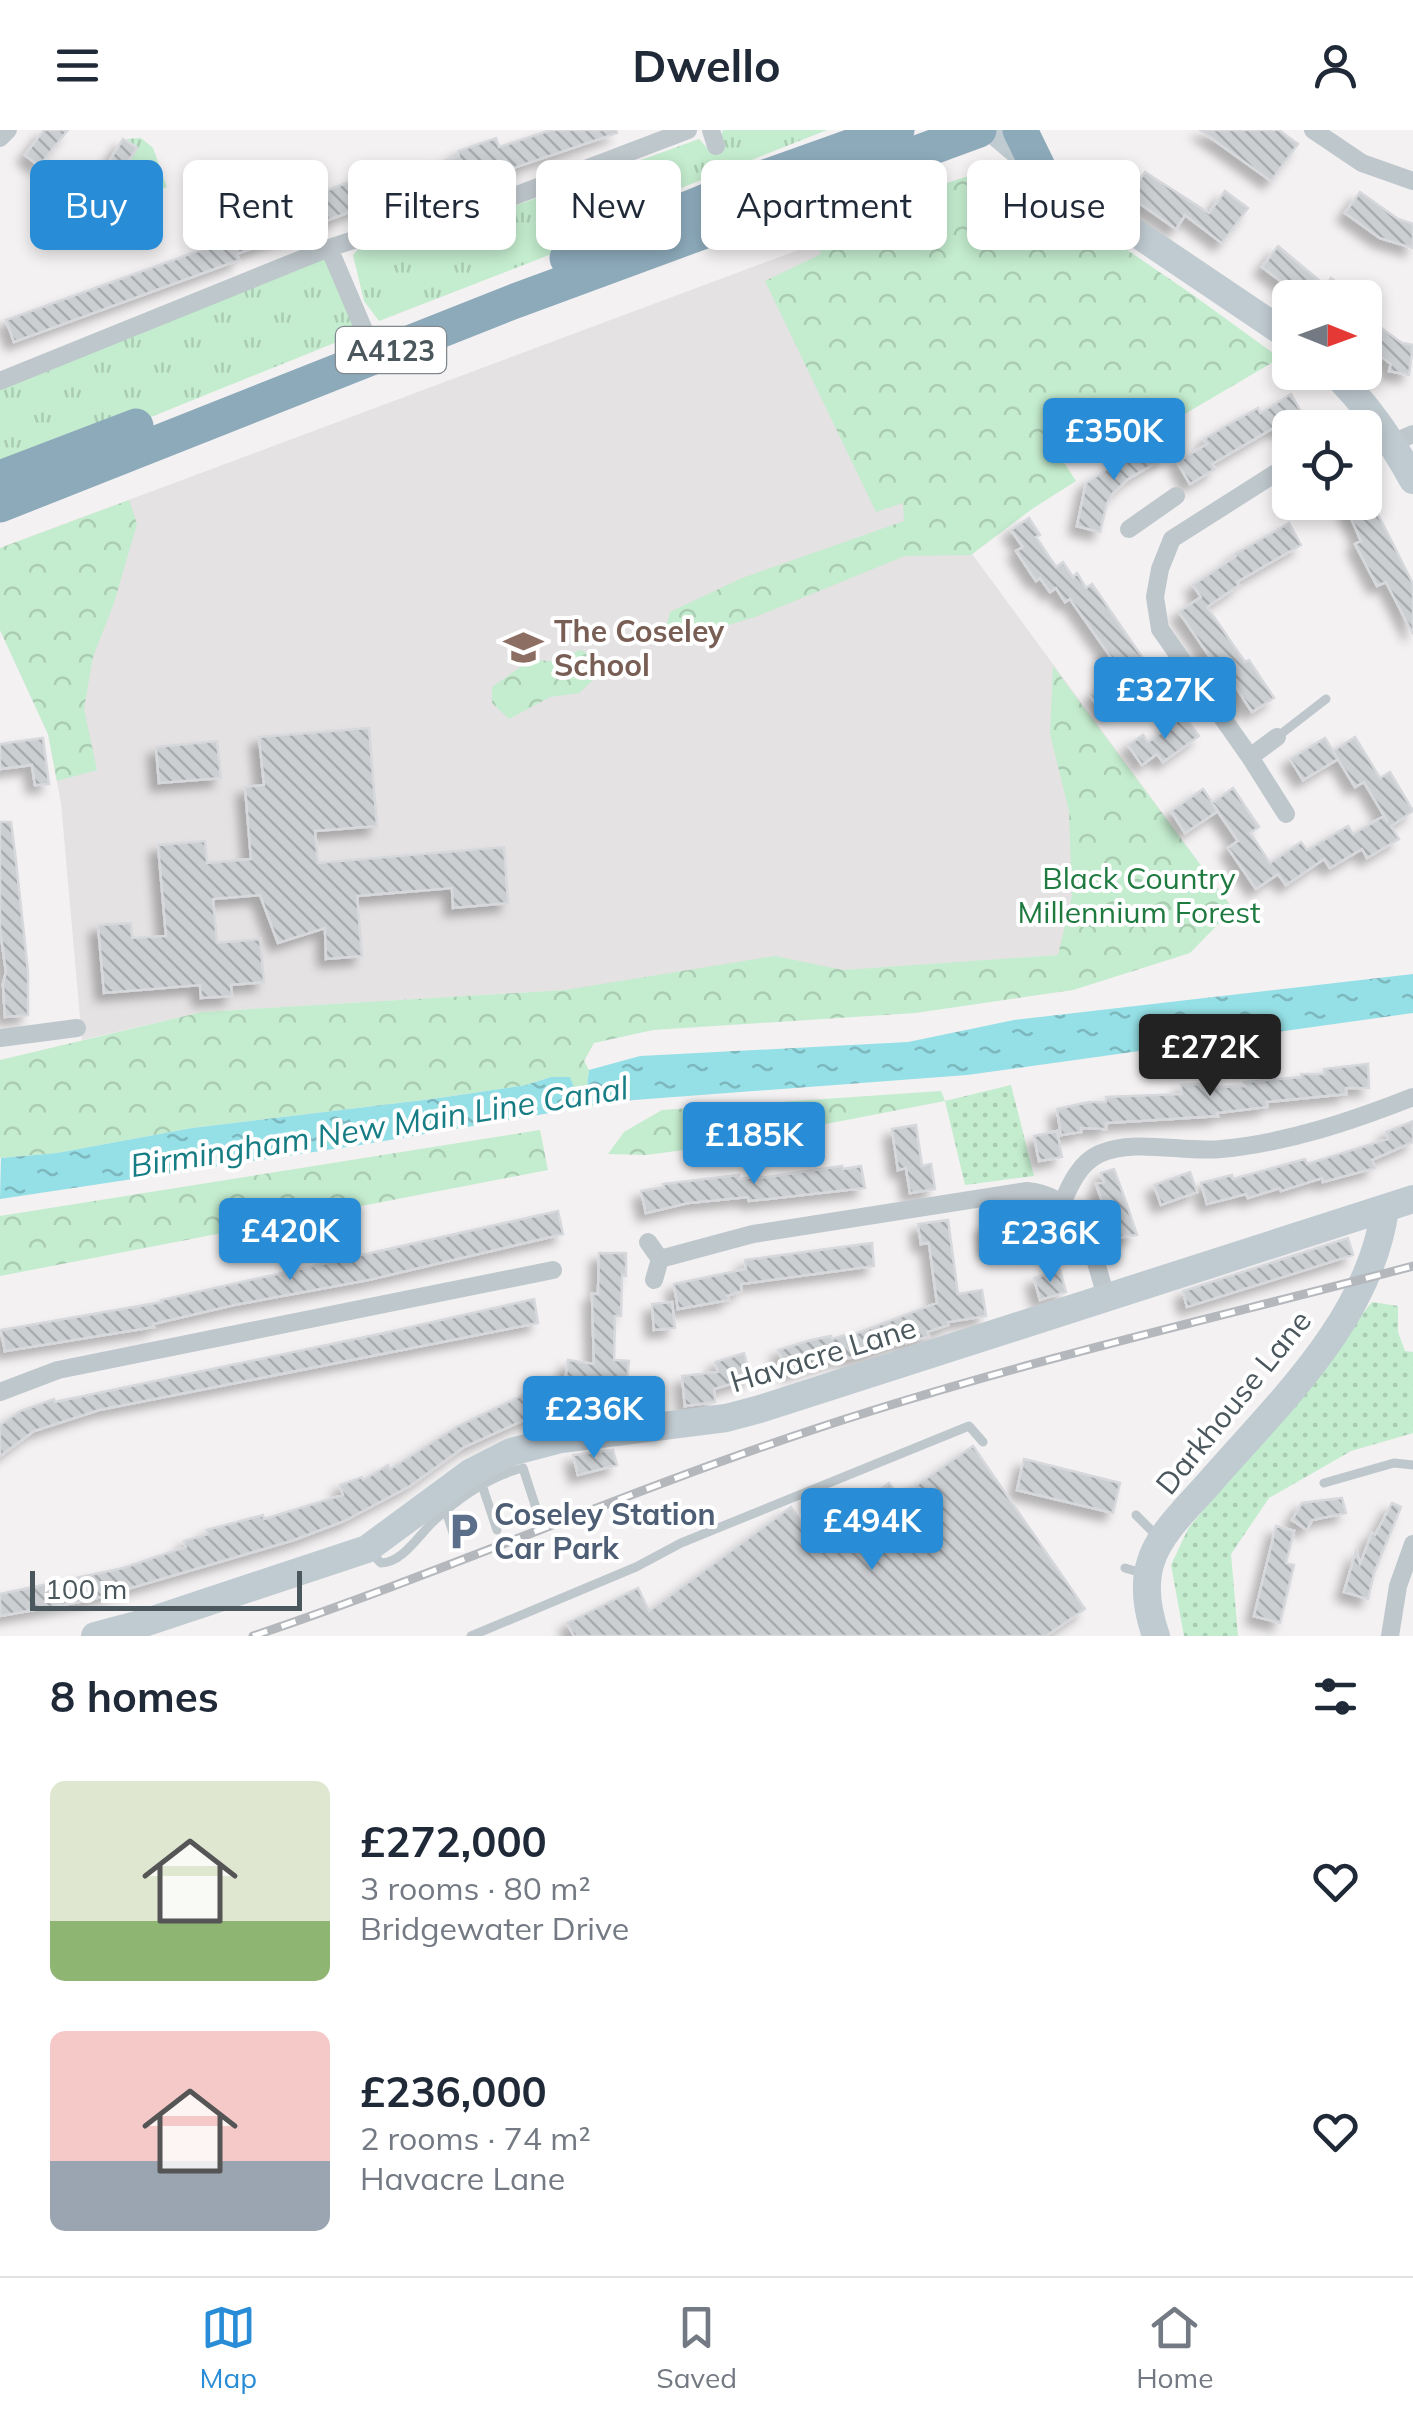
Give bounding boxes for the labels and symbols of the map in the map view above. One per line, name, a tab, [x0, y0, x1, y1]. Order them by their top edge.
north arrow	[1272, 280, 1382, 390]
road number: A4123	[336, 327, 446, 373]
pin: £350K	[1044, 398, 1184, 483]
place label: The Coseley School	[554, 612, 725, 684]
school or university icon: The Coseley School	[503, 627, 545, 669]
pin: £327K	[1095, 657, 1235, 742]
park label: Black Country Millennium Forest	[1018, 859, 1260, 931]
pin: £272K	[1140, 1014, 1280, 1099]
water label: Birmingham New Main Line Canal	[127, 1067, 631, 1185]
pin: £185K	[684, 1102, 824, 1187]
pin: £420K	[220, 1198, 360, 1283]
pin: £236K	[980, 1200, 1120, 1285]
street label: Darkhouse Lane	[1147, 1302, 1319, 1502]
street label: Havacre Lane	[725, 1308, 921, 1400]
pin: £236K	[524, 1376, 664, 1461]
pin: £494K	[802, 1488, 942, 1573]
place label: Coseley Station Car Park	[494, 1495, 716, 1567]
parking icon: Coseley Station Car Park	[443, 1510, 485, 1552]
scale bar	[30, 1566, 302, 1610]

